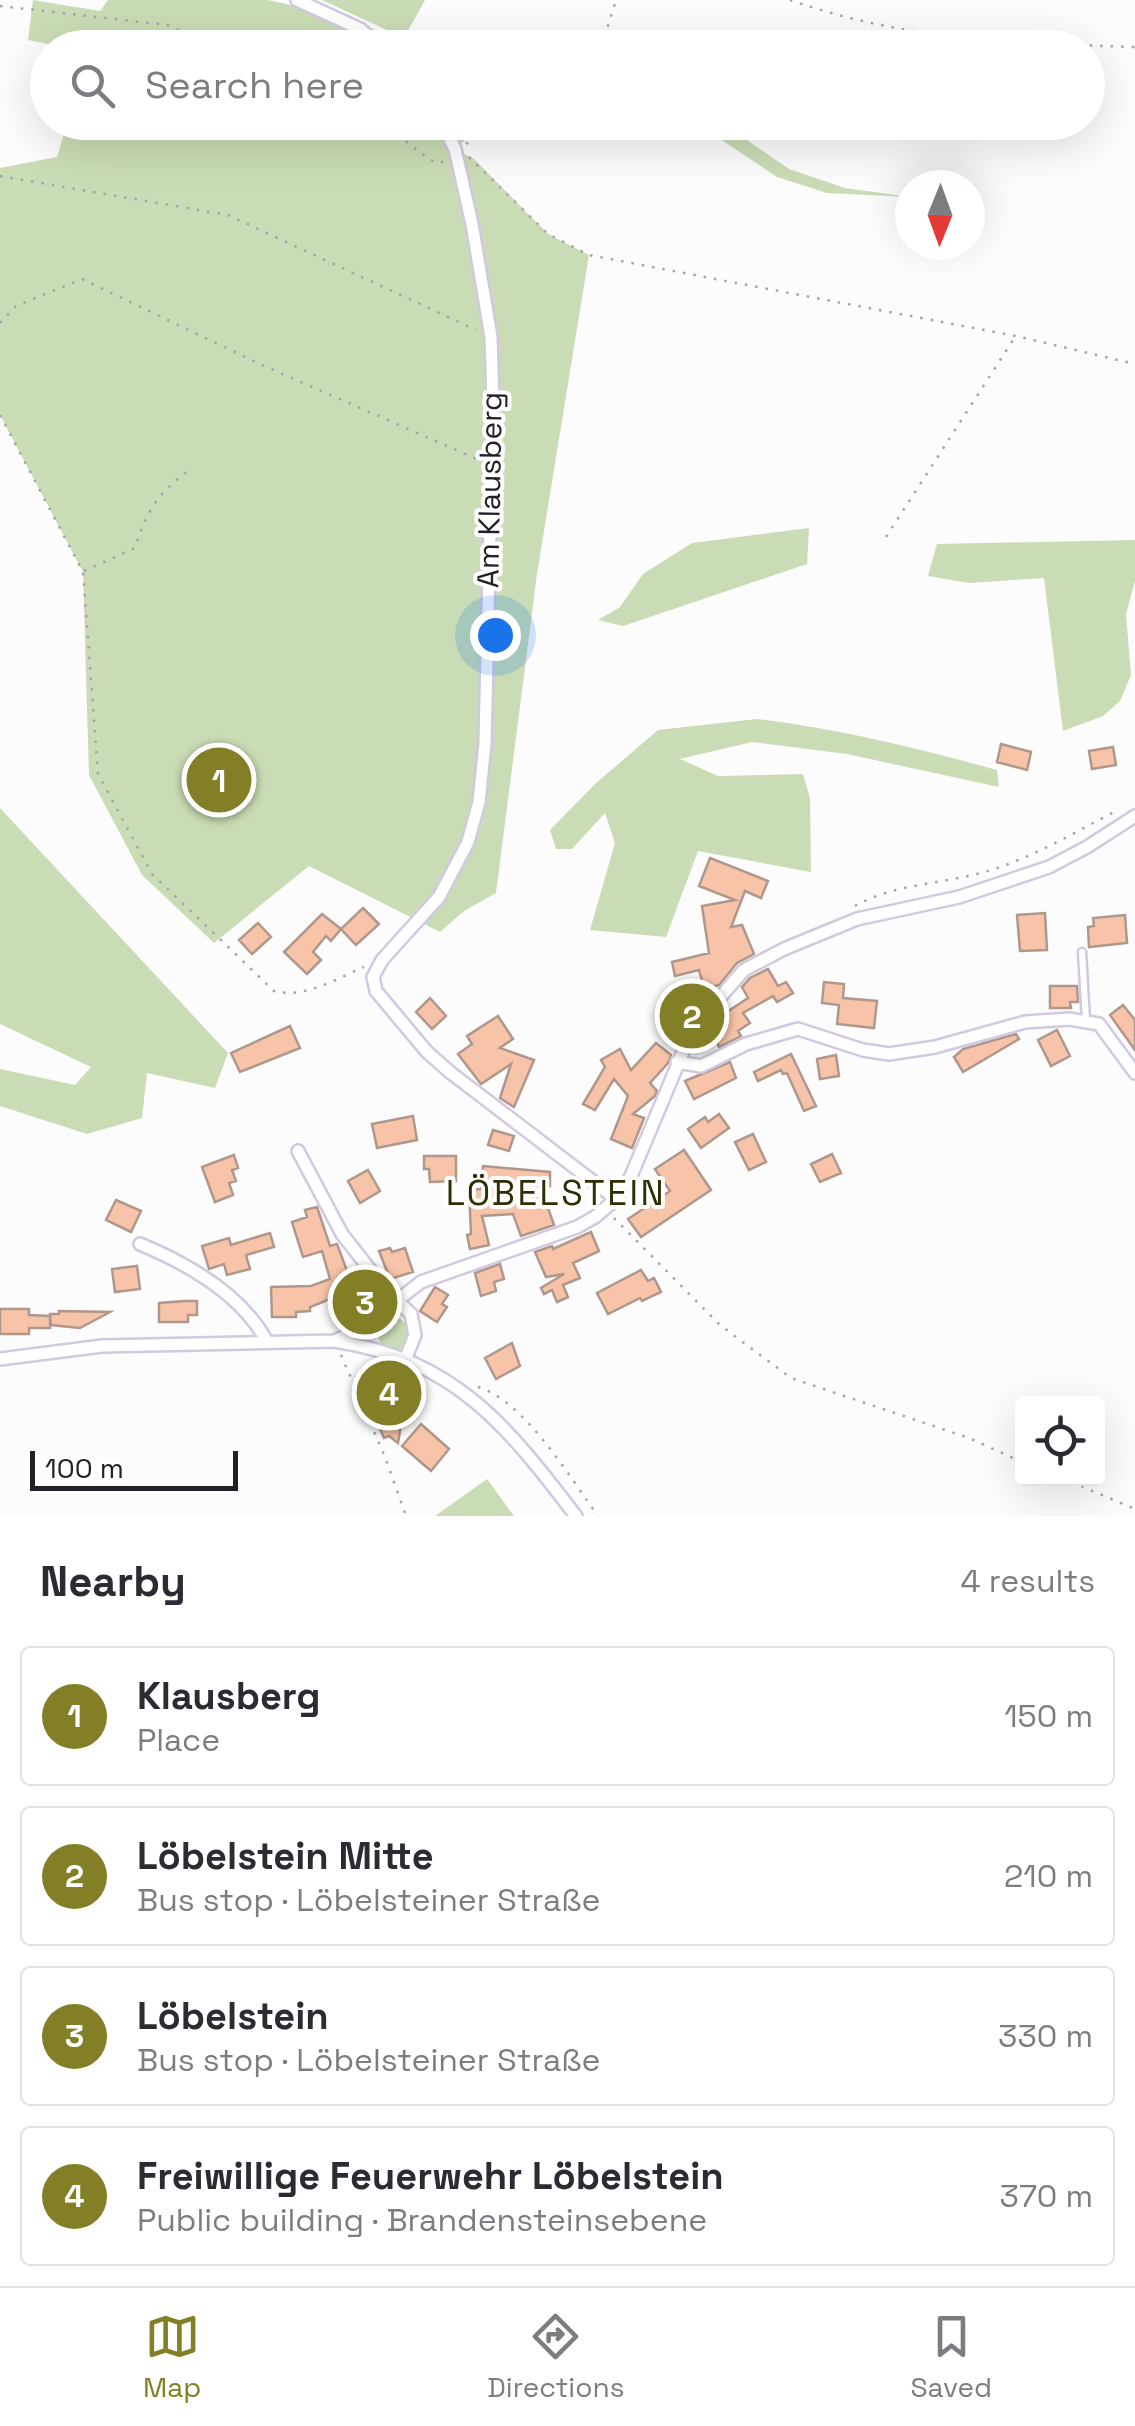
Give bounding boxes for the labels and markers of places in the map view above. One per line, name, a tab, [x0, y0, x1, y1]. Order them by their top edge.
pin: 1	[186, 742, 252, 818]
pin: 2	[660, 978, 724, 1054]
pin: 3	[332, 1264, 398, 1340]
pin: 4	[356, 1356, 422, 1430]

